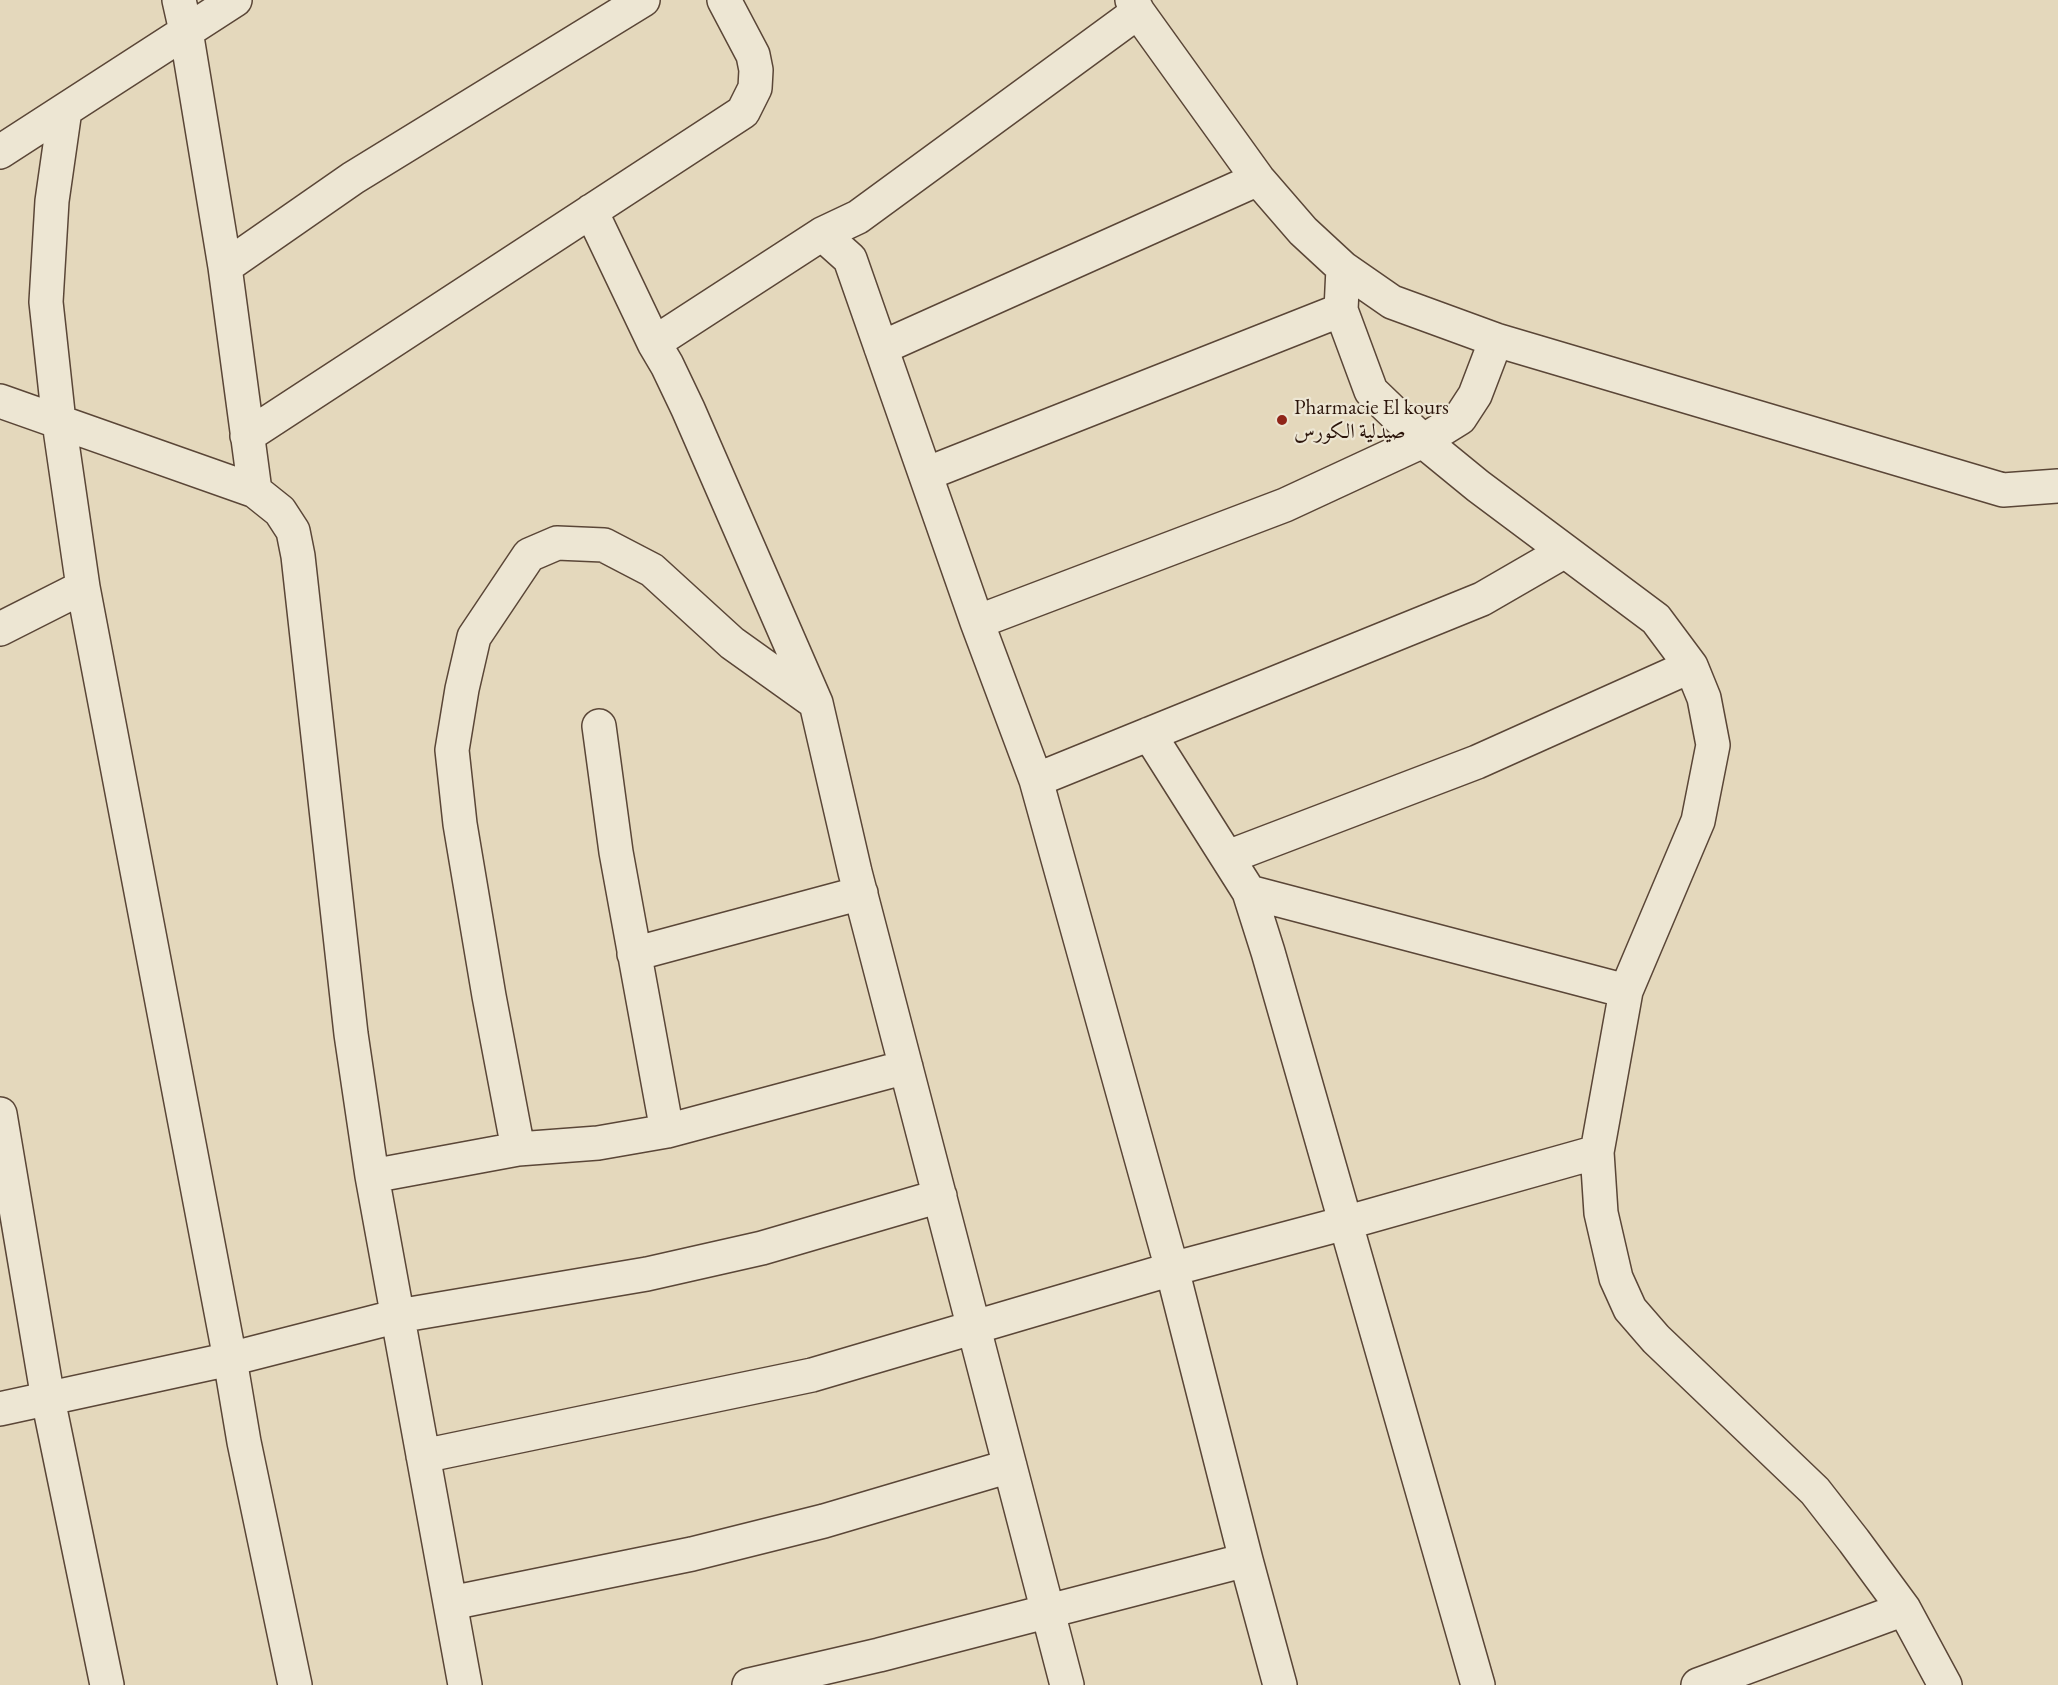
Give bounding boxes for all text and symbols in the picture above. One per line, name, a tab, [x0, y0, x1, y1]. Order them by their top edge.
place label: Pharmacie El kours صيدلية الكورس	[1294, 395, 1449, 445]
marker: Pharmacie El kours صيدلية الكورس	[1275, 413, 1289, 427]

